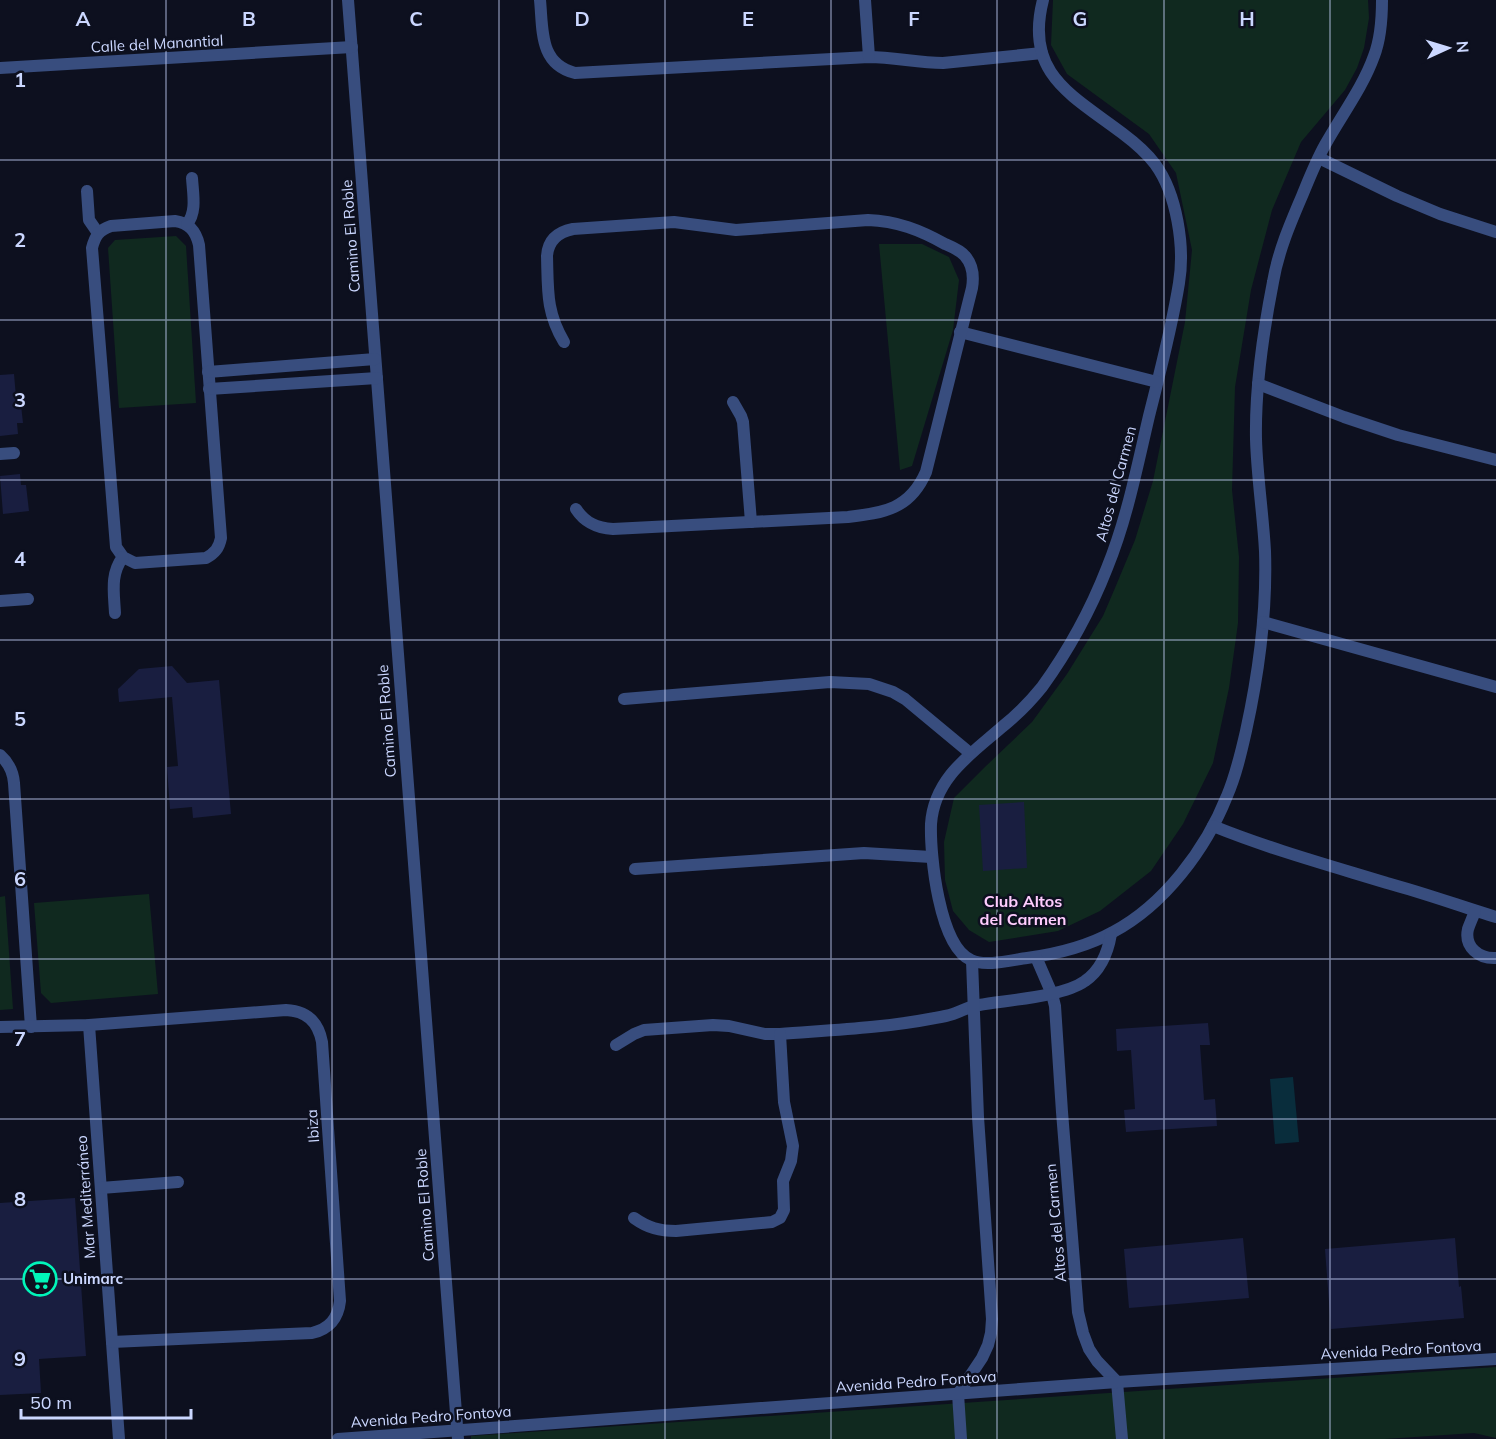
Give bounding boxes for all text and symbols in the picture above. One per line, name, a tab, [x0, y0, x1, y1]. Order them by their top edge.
text: A	[76, 6, 91, 31]
text: B	[242, 6, 256, 31]
text: C	[409, 6, 423, 31]
text: D	[574, 6, 590, 31]
text: E	[742, 6, 754, 31]
text: F	[908, 6, 920, 31]
text: G	[1073, 6, 1087, 31]
text: H	[1239, 6, 1255, 31]
north arrow	[1418, 18, 1478, 78]
street label: Calle del Manantial	[90, 31, 224, 56]
text: N	[1453, 40, 1473, 54]
text: 1	[14, 67, 26, 92]
street label: Camino El Roble	[337, 179, 364, 293]
text: 2	[14, 227, 26, 252]
text: 3	[14, 387, 26, 412]
street label: Altos del Carmen	[1091, 424, 1140, 544]
text: 4	[14, 546, 26, 571]
street label: Camino El Roble	[373, 664, 400, 778]
text: 5	[14, 706, 26, 731]
text: 6	[14, 866, 26, 891]
district label: Club Altos del Carmen	[980, 891, 1066, 929]
text: 7	[14, 1026, 26, 1051]
street label: Ibiza	[302, 1109, 323, 1143]
street label: Mar Mediterráneo	[72, 1135, 99, 1259]
street label: Camino El Roble	[411, 1148, 438, 1262]
street label: Altos del Carmen	[1041, 1163, 1070, 1283]
text: 8	[14, 1186, 26, 1211]
supermarket icon: Unimarc	[22, 1261, 58, 1297]
place label: Unimarc	[63, 1269, 124, 1288]
street label: Avenida Pedro Fontova	[1320, 1336, 1482, 1363]
text: 9	[14, 1346, 26, 1371]
street label: Avenida Pedro Fontova	[835, 1366, 997, 1397]
scale bar	[21, 1382, 190, 1420]
text: 50 m	[30, 1391, 72, 1414]
street label: Avenida Pedro Fontova	[350, 1401, 512, 1432]

